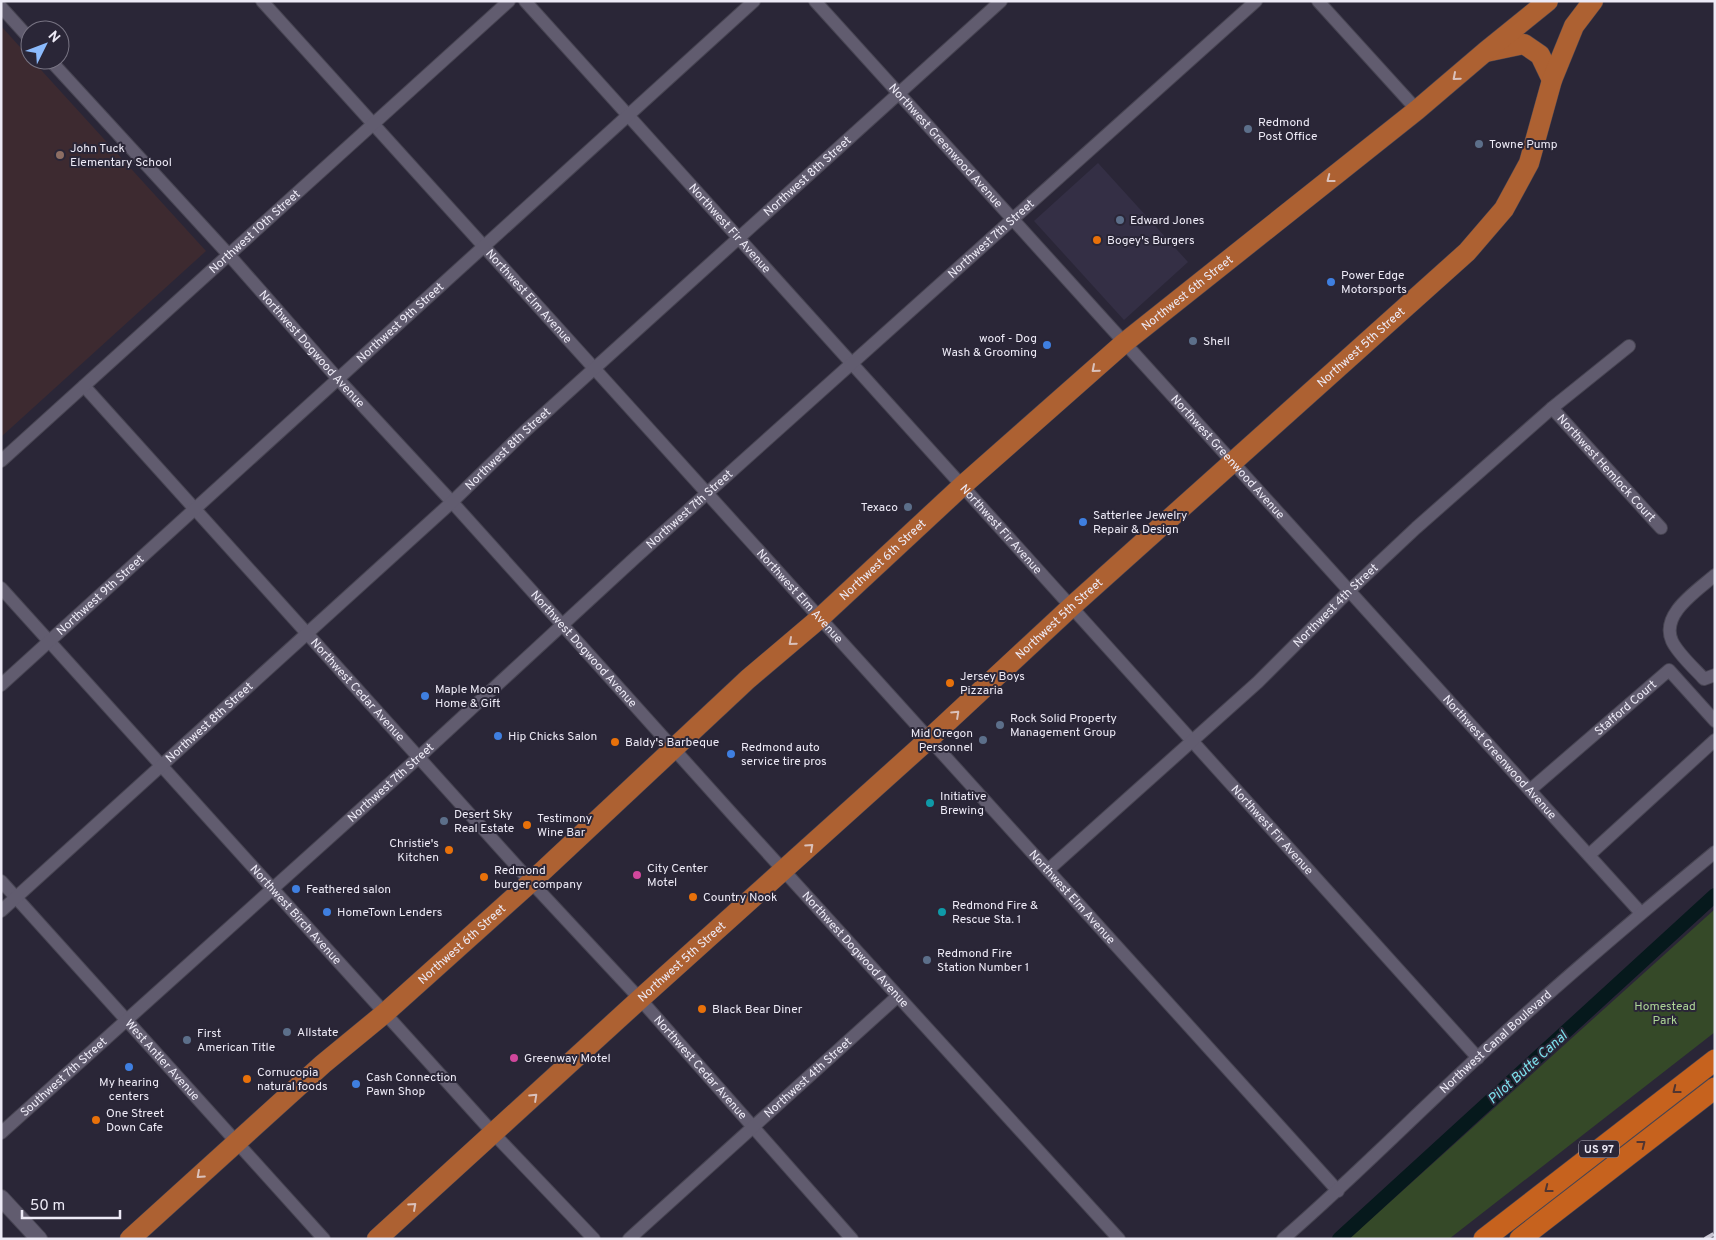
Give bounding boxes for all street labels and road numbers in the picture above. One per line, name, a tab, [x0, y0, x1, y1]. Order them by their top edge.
street label: Northwest Greenwood Avenue	[885, 81, 1006, 212]
street label: Northwest 8th Street	[761, 133, 855, 221]
street label: Northwest Fir Avenue	[684, 181, 774, 277]
street label: Northwest 10th Street	[206, 187, 304, 278]
street label: Northwest 7th Street	[945, 196, 1038, 283]
street label: Northwest Elm Avenue	[481, 246, 575, 347]
street label: Northwest 6th Street	[1139, 252, 1237, 335]
street label: Northwest 9th Street	[354, 279, 448, 367]
street label: Northwest Dogwood Avenue	[255, 287, 368, 412]
street label: Northwest 5th Street	[1314, 304, 1409, 392]
street label: Northwest Greenwood Avenue	[1167, 392, 1288, 523]
street label: Northwest 8th Street	[462, 405, 555, 494]
street label: Northwest Hemlock Court	[1553, 411, 1659, 526]
street label: Northwest 7th Street	[643, 467, 737, 553]
street label: Northwest Fir Avenue	[956, 481, 1045, 578]
street label: Northwest 6th Street	[837, 516, 930, 605]
street label: Northwest Elm Avenue	[752, 546, 846, 647]
street label: Northwest 9th Street	[54, 552, 148, 639]
street label: Northwest 4th Street	[1290, 561, 1382, 651]
street label: Northwest 5th Street	[1013, 575, 1107, 663]
street label: Northwest Dogwood Avenue	[527, 588, 640, 711]
street label: Northwest Cedar Avenue	[306, 636, 408, 745]
street label: Stafford Court	[1592, 677, 1661, 740]
street label: Northwest 8th Street	[163, 679, 257, 767]
street label: Northwest Greenwood Avenue	[1438, 692, 1560, 823]
street label: Northwest 7th Street	[345, 740, 438, 826]
street label: Northwest Fir Avenue	[1227, 782, 1316, 879]
street label: Northwest Elm Avenue	[1025, 847, 1118, 948]
street label: Northwest Birch Avenue	[246, 862, 344, 969]
street label: Northwest Dogwood Avenue	[798, 889, 912, 1012]
street label: Northwest 6th Street	[415, 901, 510, 988]
street label: Northwest 5th Street	[635, 919, 730, 1006]
street label: Northwest Canal Boulevard	[1437, 987, 1556, 1098]
street label: Northwest Cedar Avenue	[650, 1013, 750, 1124]
street label: West Antler Avenue	[121, 1016, 203, 1105]
street label: Southwest 7th Street	[17, 1034, 111, 1121]
street label: Northwest 4th Street	[761, 1034, 856, 1122]
road number: US 97	[1579, 1140, 1619, 1158]

